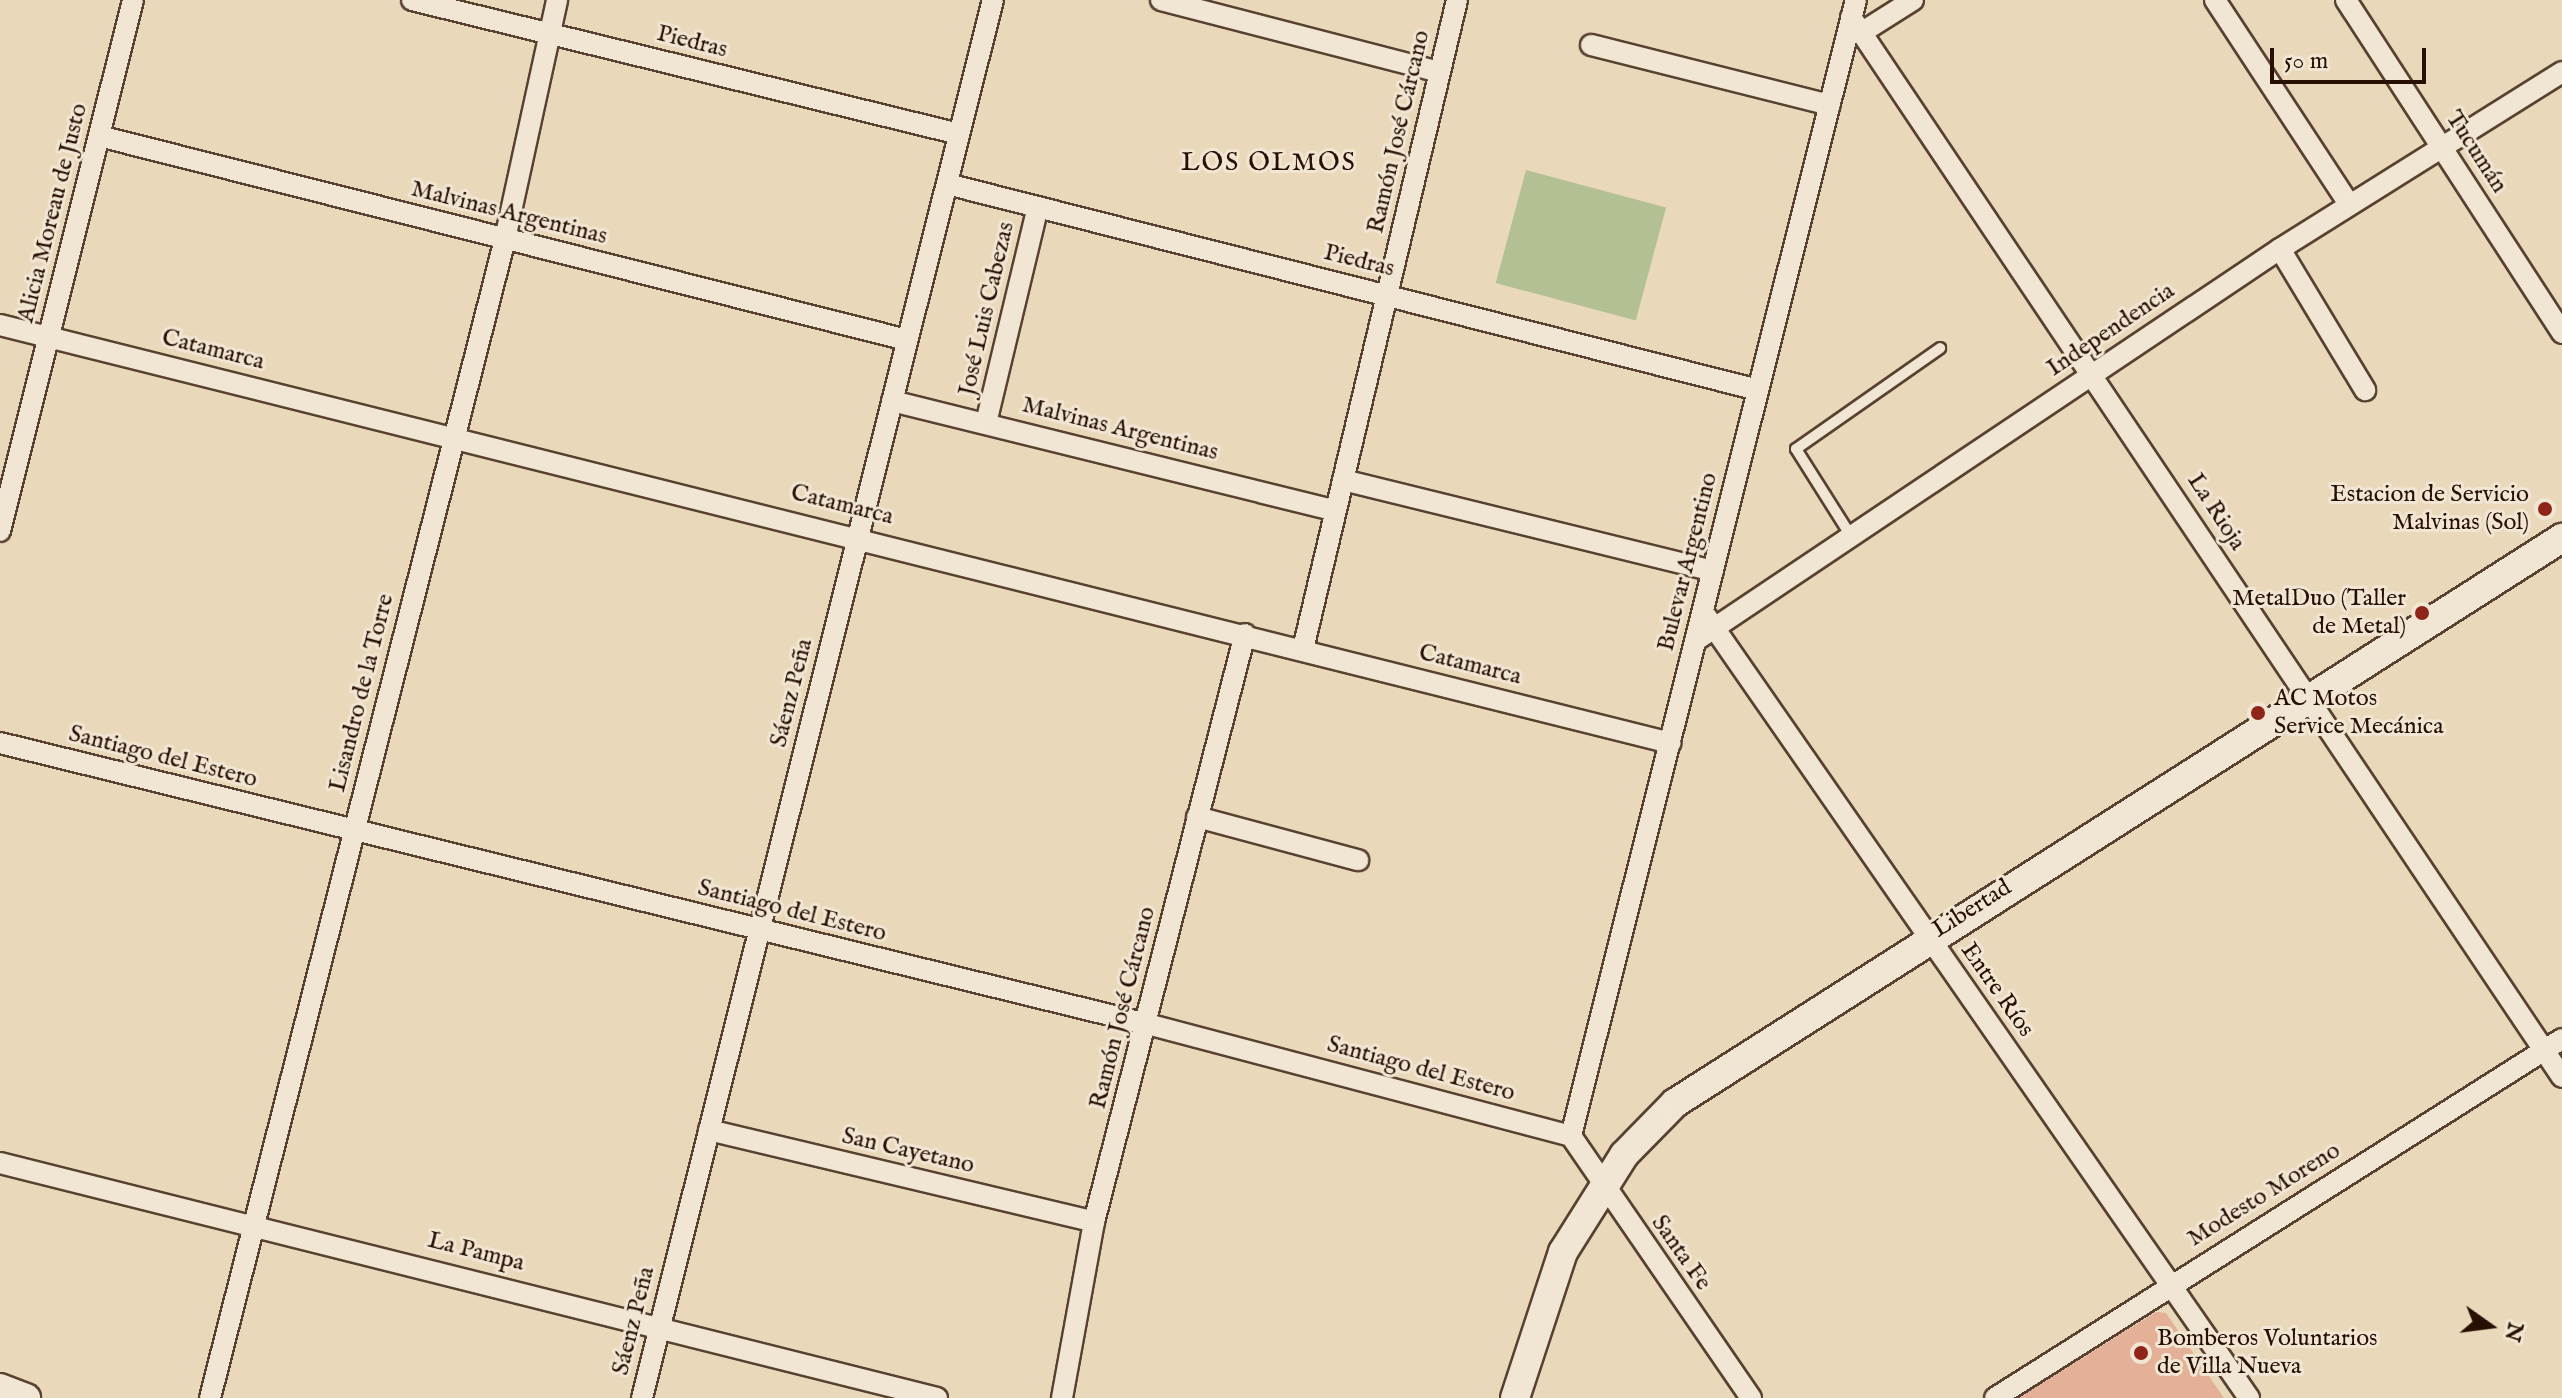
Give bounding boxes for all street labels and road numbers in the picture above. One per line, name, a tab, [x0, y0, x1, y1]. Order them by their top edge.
street label: Piedras	[654, 19, 730, 65]
street label: Ramón José Cárcano	[1362, 28, 1436, 236]
street label: Alicia Moreau de Justo	[12, 101, 94, 325]
street label: Tucumán	[2439, 105, 2513, 199]
street label: Malvinas Argentinas	[408, 175, 610, 251]
street label: José Luis Cabezas	[953, 219, 1021, 399]
street label: Piedras	[1321, 238, 1397, 284]
street label: Independencia	[2042, 277, 2180, 383]
street label: Catamarca	[159, 323, 267, 377]
street label: Malvinas Argentinas	[1019, 391, 1221, 467]
street label: La Rioja	[2180, 468, 2252, 556]
street label: Bulevar Argentino	[1652, 470, 1724, 654]
street label: Catamarca	[788, 478, 896, 532]
street label: Lisandro de la Torre	[323, 591, 401, 795]
street label: Sáenz Peña	[765, 636, 819, 750]
street label: Catamarca	[1416, 638, 1524, 692]
street label: Santiago del Estero	[66, 720, 260, 794]
street label: Santiago del Estero	[695, 874, 889, 948]
street label: Libertad	[1927, 874, 2017, 944]
street label: Ramón José Cárcano	[1084, 904, 1162, 1112]
street label: Entre Ríos	[1954, 937, 2040, 1043]
street label: Santiago del Estero	[1324, 1030, 1518, 1108]
street label: San Cayetano	[839, 1122, 977, 1180]
street label: Modesto Moreno	[2182, 1137, 2346, 1253]
street label: Santa Fe	[1645, 1210, 1717, 1296]
street label: La Pampa	[425, 1226, 527, 1278]
street label: Sáenz Peña	[607, 1264, 661, 1378]

